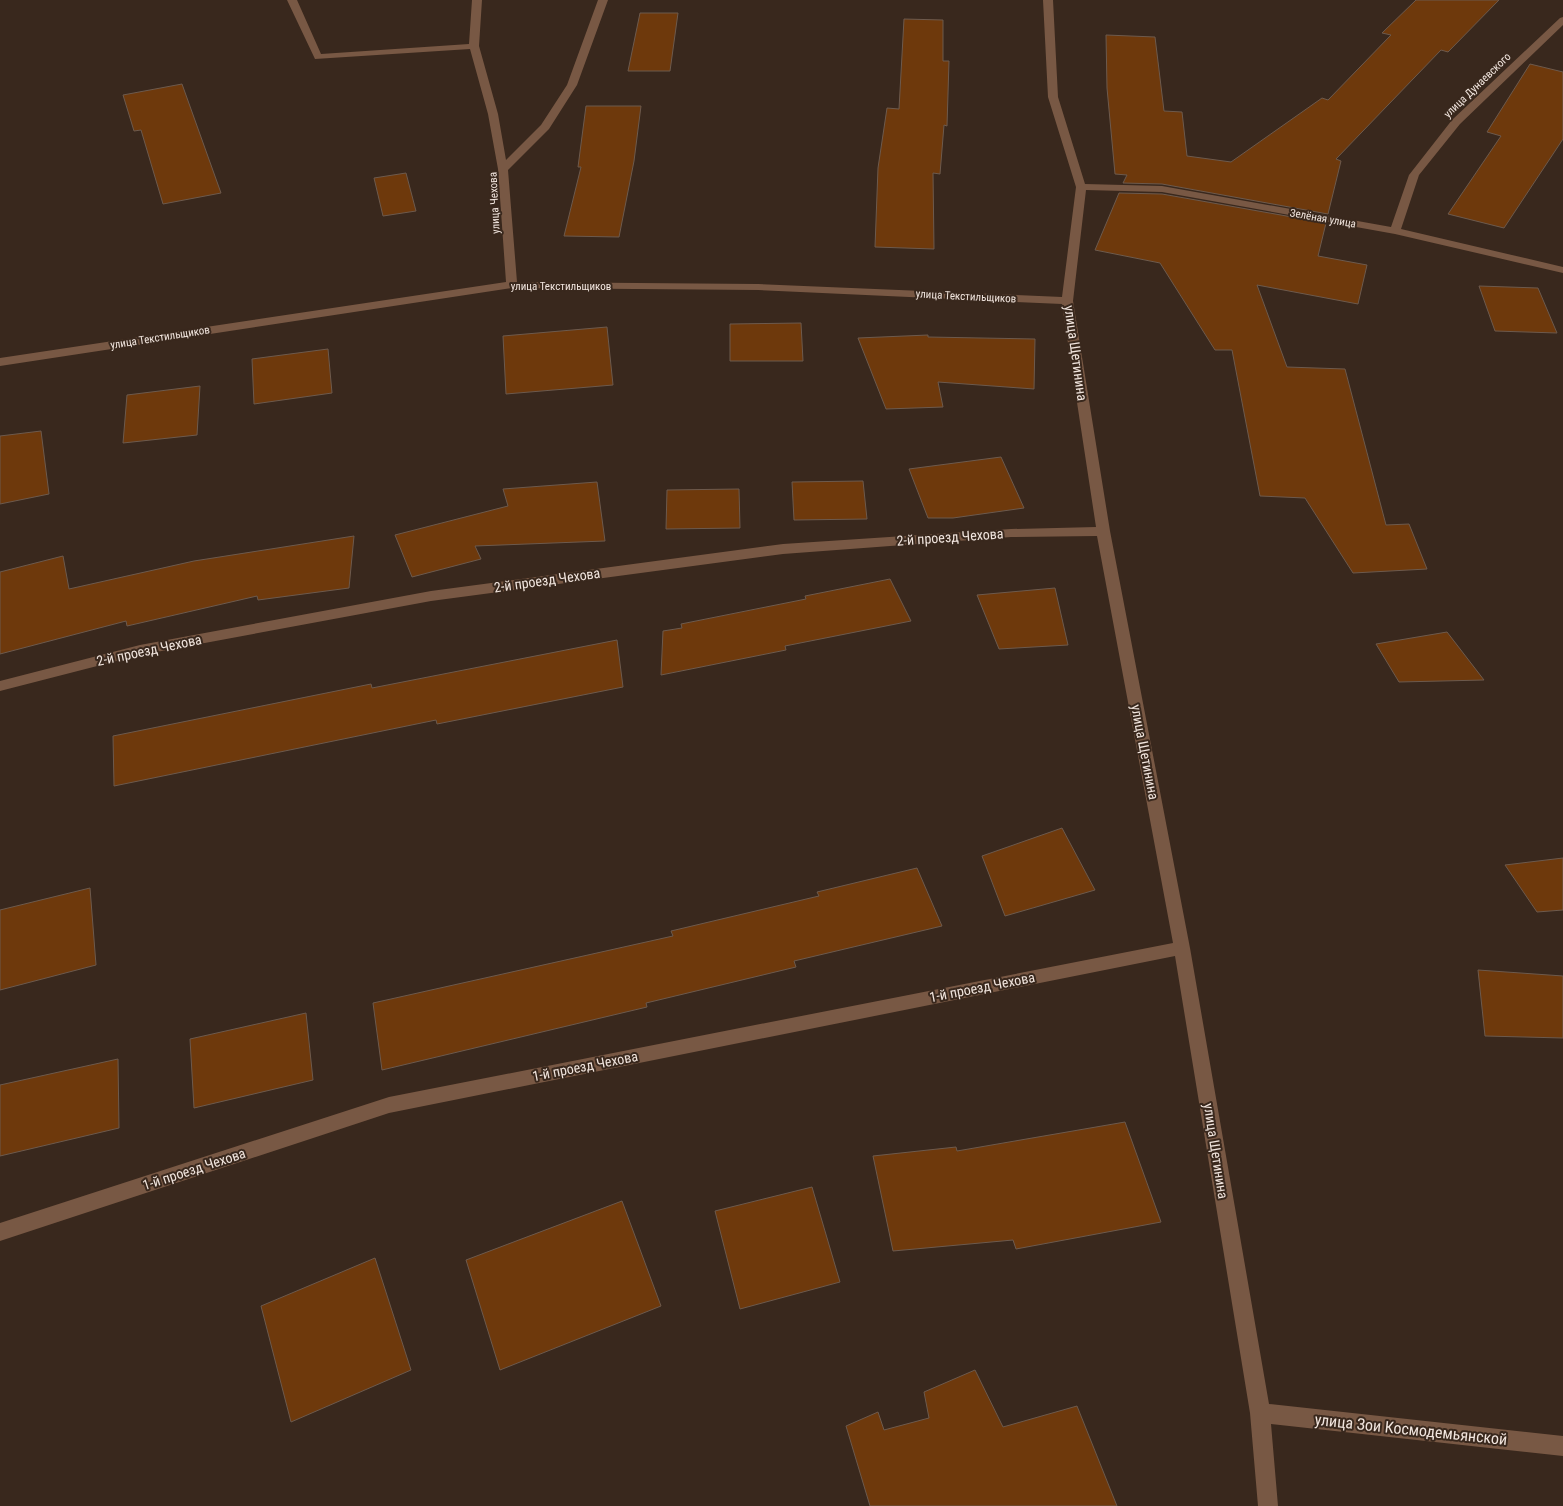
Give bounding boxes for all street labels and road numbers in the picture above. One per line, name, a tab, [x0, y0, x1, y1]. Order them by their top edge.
street label: улица Дунаевского	[1441, 50, 1514, 121]
street label: улица Чехова	[486, 172, 503, 234]
street label: Зелёная улица	[1289, 206, 1357, 231]
street label: улица Текстильщиков	[511, 280, 611, 293]
street label: улица Текстильщиков	[915, 287, 1016, 306]
street label: улица Щетинина	[1061, 304, 1091, 402]
street label: улица Текстильщиков	[109, 323, 211, 352]
street label: 2-й проезд Чехова	[896, 525, 1004, 549]
street label: 2-й проезд Чехова	[493, 565, 601, 595]
street label: 2-й проезд Чехова	[95, 631, 203, 669]
street label: улица Щетинина	[1128, 703, 1162, 801]
street label: 1-й проезд Чехова	[928, 969, 1036, 1005]
street label: 1-й проезд Чехова	[531, 1048, 639, 1084]
street label: улица Щетинина	[1201, 1102, 1231, 1200]
street label: 1-й проезд Чехова	[141, 1145, 247, 1193]
street label: улица Зои Космодемьянской	[1314, 1410, 1508, 1449]

